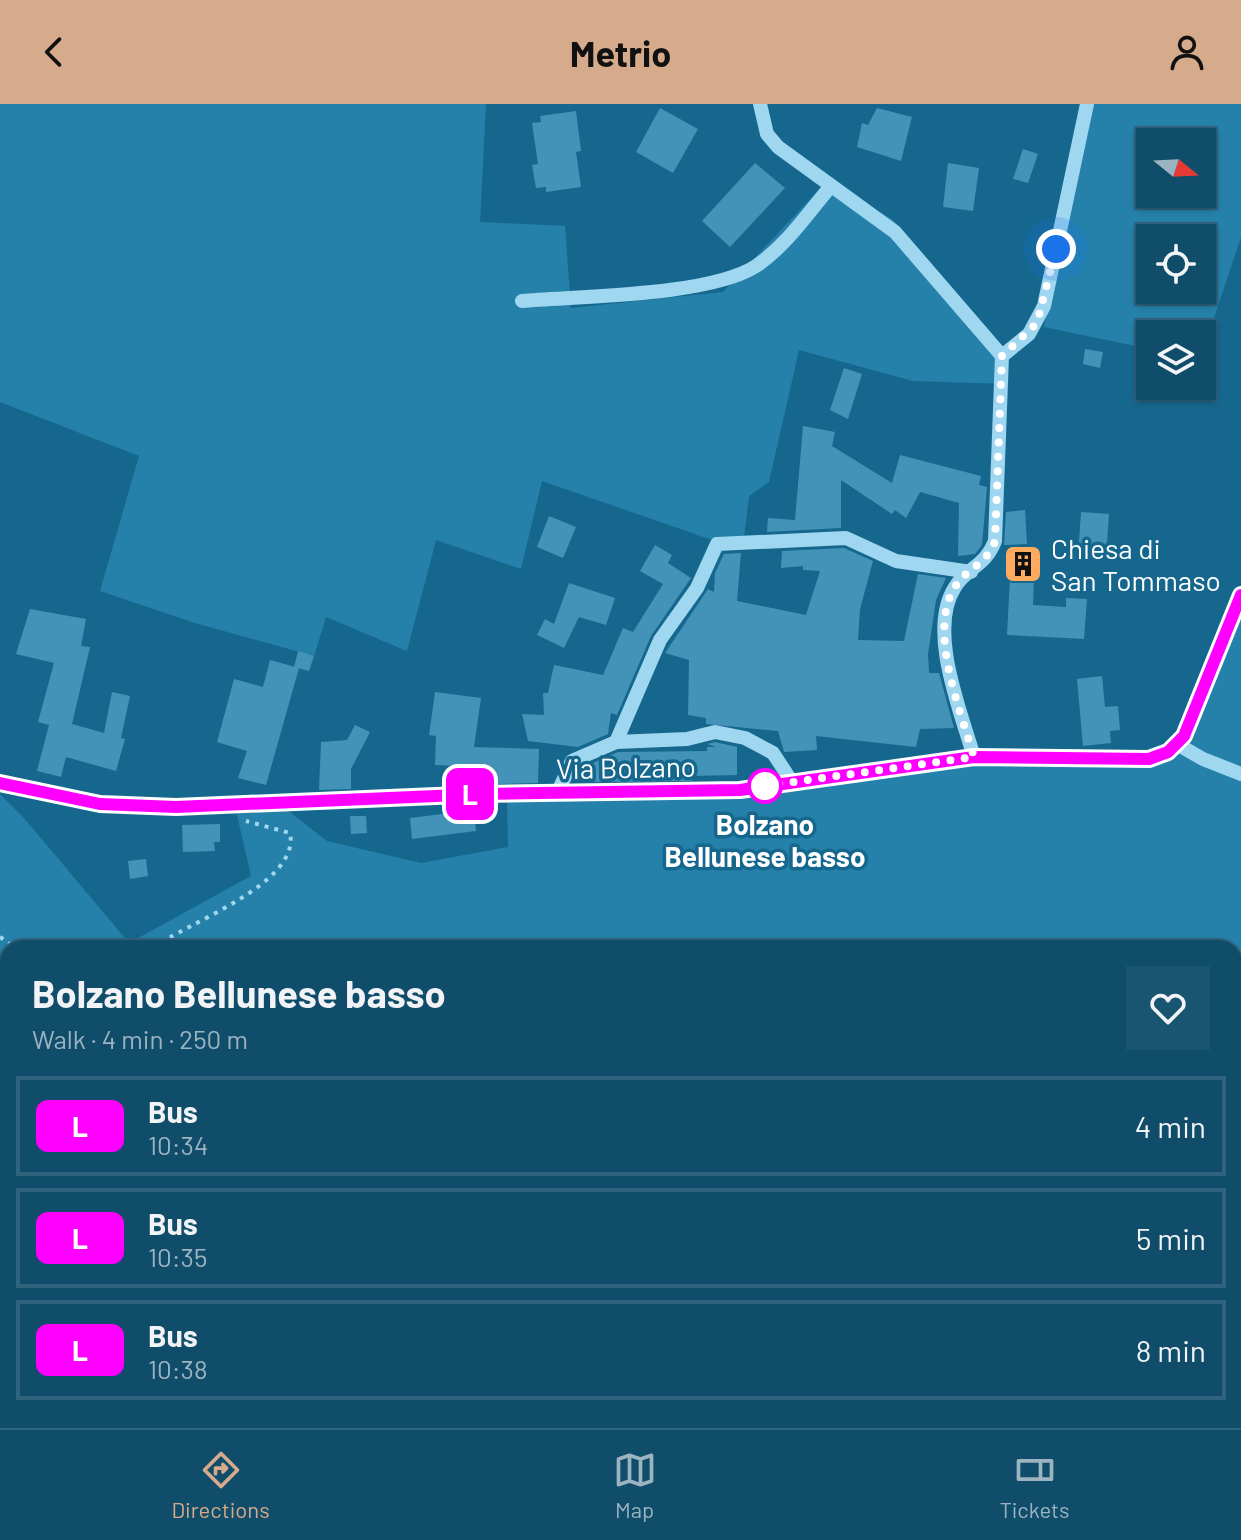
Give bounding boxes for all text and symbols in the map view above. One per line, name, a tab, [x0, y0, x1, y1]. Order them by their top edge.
icon: back	[32, 30, 76, 74]
icon: person	[1165, 30, 1209, 74]
text: Metrio	[570, 31, 671, 74]
north arrow	[1136, 128, 1216, 208]
map controls	[1136, 128, 1216, 400]
button: locate	[1136, 224, 1216, 304]
your location	[1036, 229, 1076, 269]
button: layers	[1136, 320, 1216, 400]
place label: Chiesa di San Tommaso	[1051, 531, 1221, 597]
building icon: Chiesa di San Tommaso	[1002, 543, 1044, 585]
street label: Via Bolzano	[556, 749, 696, 785]
line badge: L	[444, 768, 496, 820]
marker: Bolzano Bellunese basso	[748, 769, 782, 803]
text: L	[462, 777, 478, 811]
place label: Bolzano Bellunese basso	[665, 807, 866, 873]
button: heart	[1126, 966, 1210, 1050]
text: Bolzano Bellunese basso	[32, 970, 446, 1016]
text: Walk · 4 min · 250 m	[32, 1023, 248, 1054]
text: Bus	[148, 1093, 198, 1129]
text: 4 min	[1135, 1108, 1206, 1144]
text: L	[72, 1109, 88, 1143]
text: 10:34	[148, 1129, 208, 1160]
text: Bus	[148, 1205, 198, 1241]
text: 5 min	[1136, 1220, 1206, 1256]
text: L	[72, 1221, 88, 1255]
text: 10:35	[148, 1241, 207, 1272]
text: Bus	[148, 1317, 198, 1353]
text: 8 min	[1136, 1332, 1206, 1368]
text: L	[72, 1333, 88, 1367]
text: 10:38	[148, 1353, 208, 1384]
tab: Directions	[171, 1448, 270, 1522]
tab: Map	[613, 1448, 657, 1522]
tab: Tickets	[1000, 1448, 1070, 1522]

